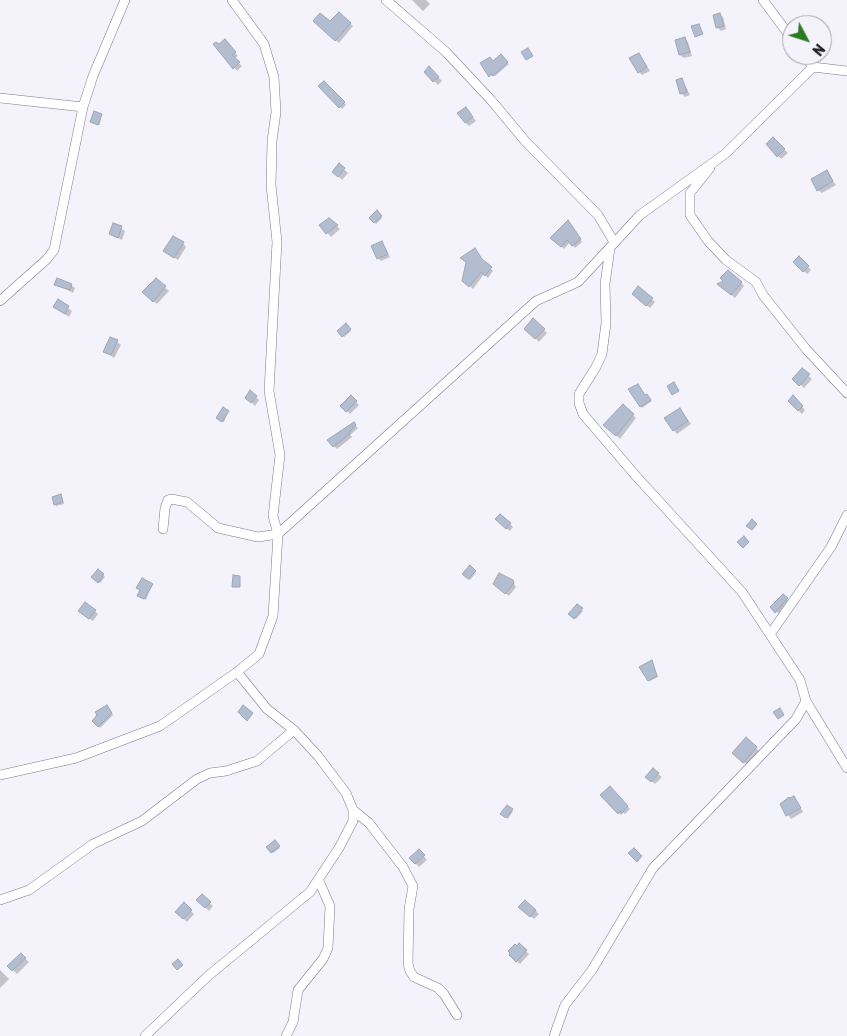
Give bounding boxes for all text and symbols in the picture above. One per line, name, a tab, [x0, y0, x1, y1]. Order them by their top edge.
north arrow	[782, 15, 832, 65]
text: N	[808, 40, 828, 59]

